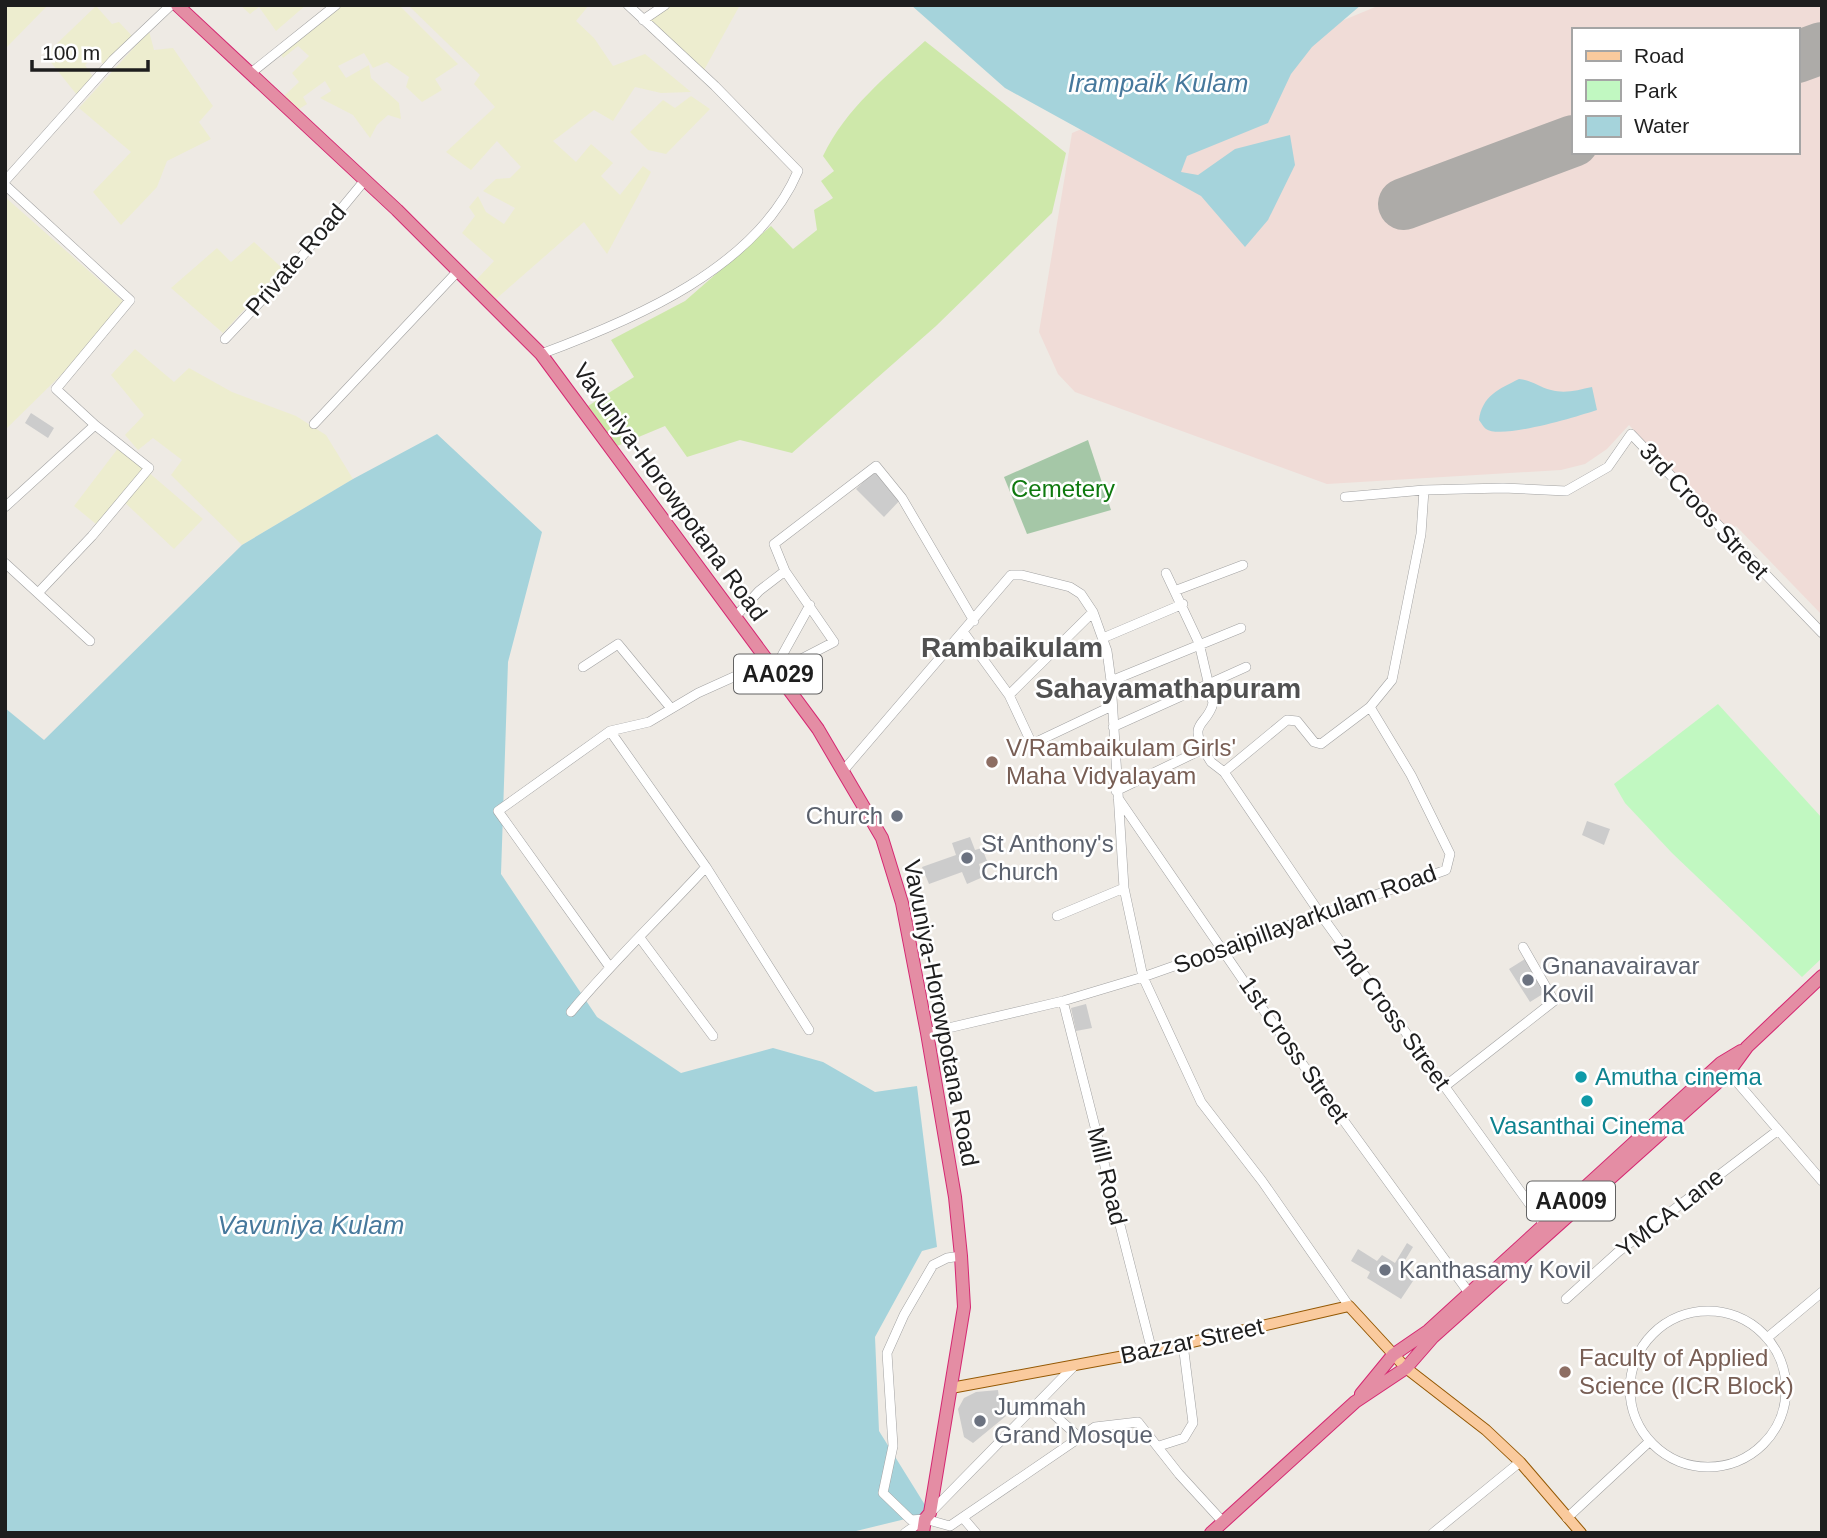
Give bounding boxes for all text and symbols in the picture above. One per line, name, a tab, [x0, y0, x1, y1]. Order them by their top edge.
scale bar	[32, 28, 147, 72]
legend	[1572, 28, 1799, 154]
text: 100 m	[42, 41, 100, 64]
text: Road	[1634, 44, 1684, 67]
water label: Irampaik Kulam	[1068, 68, 1248, 98]
text: Park	[1634, 79, 1678, 102]
text: Water	[1634, 114, 1689, 137]
street label: Private Road	[240, 198, 351, 321]
street label: Vavuniya-Horowpotana Road	[568, 358, 773, 626]
street label: 3rd Croos Street	[1634, 437, 1775, 584]
park label: Cemetery	[1011, 475, 1115, 502]
district label: Rambaikulam	[921, 632, 1103, 663]
road number: AA029	[734, 654, 822, 694]
district label: Sahayamathapuram	[1035, 673, 1301, 704]
place label: V/Rambaikulam Girls' Maha Vidyalayam	[1006, 734, 1236, 789]
marker: V/Rambaikulam Girls' Maha Vidyalayam	[984, 754, 1000, 770]
place label: Church	[806, 802, 883, 829]
marker: Church	[889, 808, 905, 824]
place label: St Anthony's Church	[981, 830, 1114, 885]
marker: St Anthony's Church	[959, 850, 975, 866]
street label: Vavuniya-Horowpotana Road	[898, 857, 984, 1168]
street label: Soosaipillayarkulam Road	[1170, 858, 1440, 979]
street label: 2nd Cross Street	[1329, 933, 1456, 1095]
place label: Gnanavairavar Kovil	[1542, 952, 1699, 1007]
street label: 1st Cross Street	[1234, 971, 1355, 1128]
marker: Gnanavairavar Kovil	[1520, 972, 1536, 988]
place label: Amutha cinema	[1595, 1063, 1762, 1090]
marker: Amutha cinema	[1573, 1069, 1589, 1085]
marker: Vasanthai Cinema	[1579, 1093, 1595, 1109]
place label: Vasanthai Cinema	[1490, 1112, 1685, 1139]
street label: Mill Road	[1082, 1124, 1133, 1228]
street label: YMCA Lane	[1611, 1163, 1728, 1263]
road number: AA009	[1527, 1182, 1615, 1220]
water label: Vavuniya Kulam	[218, 1210, 404, 1240]
place label: Kanthasamy Kovil	[1399, 1256, 1591, 1283]
marker: Kanthasamy Kovil	[1377, 1262, 1393, 1278]
street label: Bazzar Street	[1118, 1312, 1266, 1369]
place label: Faculty of Applied Science (ICR Block)	[1579, 1344, 1794, 1399]
marker: Faculty of Applied Science (ICR Block)	[1557, 1364, 1573, 1380]
place label: Jummah Grand Mosque	[994, 1393, 1153, 1448]
marker: Jummah Grand Mosque	[972, 1413, 988, 1429]

